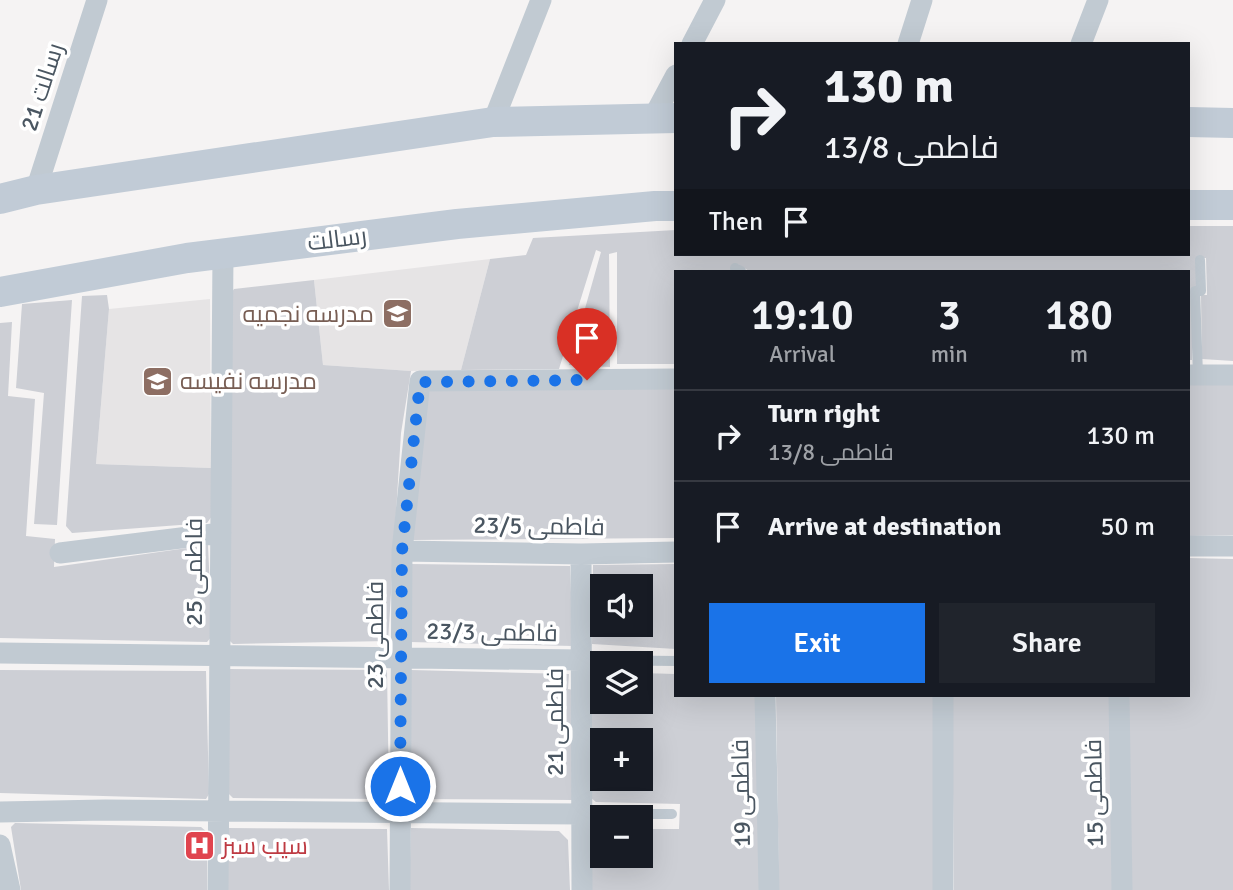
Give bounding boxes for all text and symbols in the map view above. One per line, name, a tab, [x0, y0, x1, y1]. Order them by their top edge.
street label: رسالت 21	[14, 39, 70, 135]
text: 130 m	[824, 56, 954, 116]
icon: right	[709, 70, 800, 161]
text: فاطمی 13/8	[824, 128, 999, 167]
icon: arrive	[777, 203, 815, 241]
text: Then	[709, 206, 763, 238]
street label: رسالت	[306, 220, 368, 258]
text: 19:10	[751, 290, 854, 341]
text: 3	[938, 290, 961, 341]
text: 180	[1045, 290, 1113, 341]
school or university icon: مدرسه نجمیه	[380, 297, 414, 331]
place label: مدرسه نجمیه	[242, 299, 374, 329]
pin	[557, 308, 617, 380]
icon: arrive	[568, 319, 606, 357]
text: Arrival	[769, 340, 835, 369]
text: min	[931, 340, 968, 369]
text: m	[1070, 340, 1088, 369]
school or university icon: مدرسه نفیسه	[140, 364, 174, 398]
place label: مدرسه نفیسه	[180, 366, 317, 396]
text: Turn right	[768, 398, 880, 430]
icon: right	[709, 417, 747, 455]
text: 130 m	[1086, 420, 1155, 452]
text: فاطمی 13/8	[768, 438, 894, 467]
icon: arrive	[709, 508, 747, 546]
street label: فاطمی 23/5	[473, 510, 605, 542]
text: Arrive at destination	[768, 511, 1001, 543]
text: 50 m	[1100, 511, 1155, 543]
street label: فاطمی 25	[179, 518, 209, 626]
map controls	[590, 574, 653, 868]
button: sound	[590, 574, 653, 637]
street label: فاطمی 23	[360, 581, 390, 689]
button: Exit	[709, 603, 925, 683]
button: Share	[939, 603, 1155, 683]
street label: فاطمی 23/3	[426, 616, 558, 648]
button: layers	[590, 651, 653, 714]
street label: فاطمی 21	[540, 668, 570, 776]
button: +	[590, 728, 653, 791]
street label: فاطمی 19	[725, 739, 757, 847]
street label: فاطمی 15	[1078, 739, 1110, 847]
position arrow	[363, 749, 437, 823]
button: −	[590, 805, 653, 868]
hospital icon: سیب سبز	[182, 829, 216, 863]
place label: سیب سبز	[220, 831, 308, 861]

